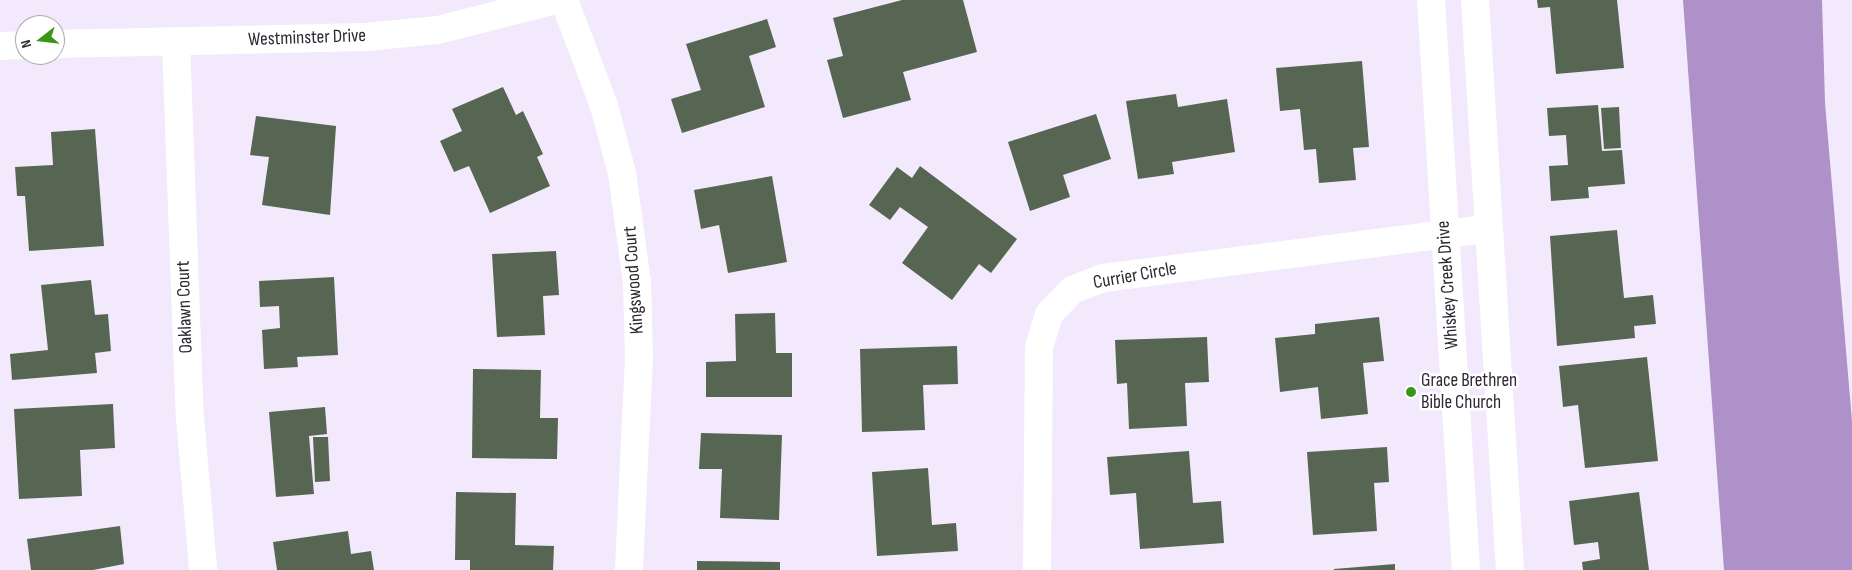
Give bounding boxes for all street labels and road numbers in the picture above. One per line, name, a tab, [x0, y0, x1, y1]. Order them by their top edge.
street label: Westminster Drive	[248, 25, 366, 51]
street label: Whiskey Creek Drive	[1432, 220, 1464, 350]
street label: Kingswood Court	[619, 225, 649, 335]
street label: Currier Circle	[1092, 257, 1178, 295]
street label: Oaklawn Court	[172, 260, 198, 354]

